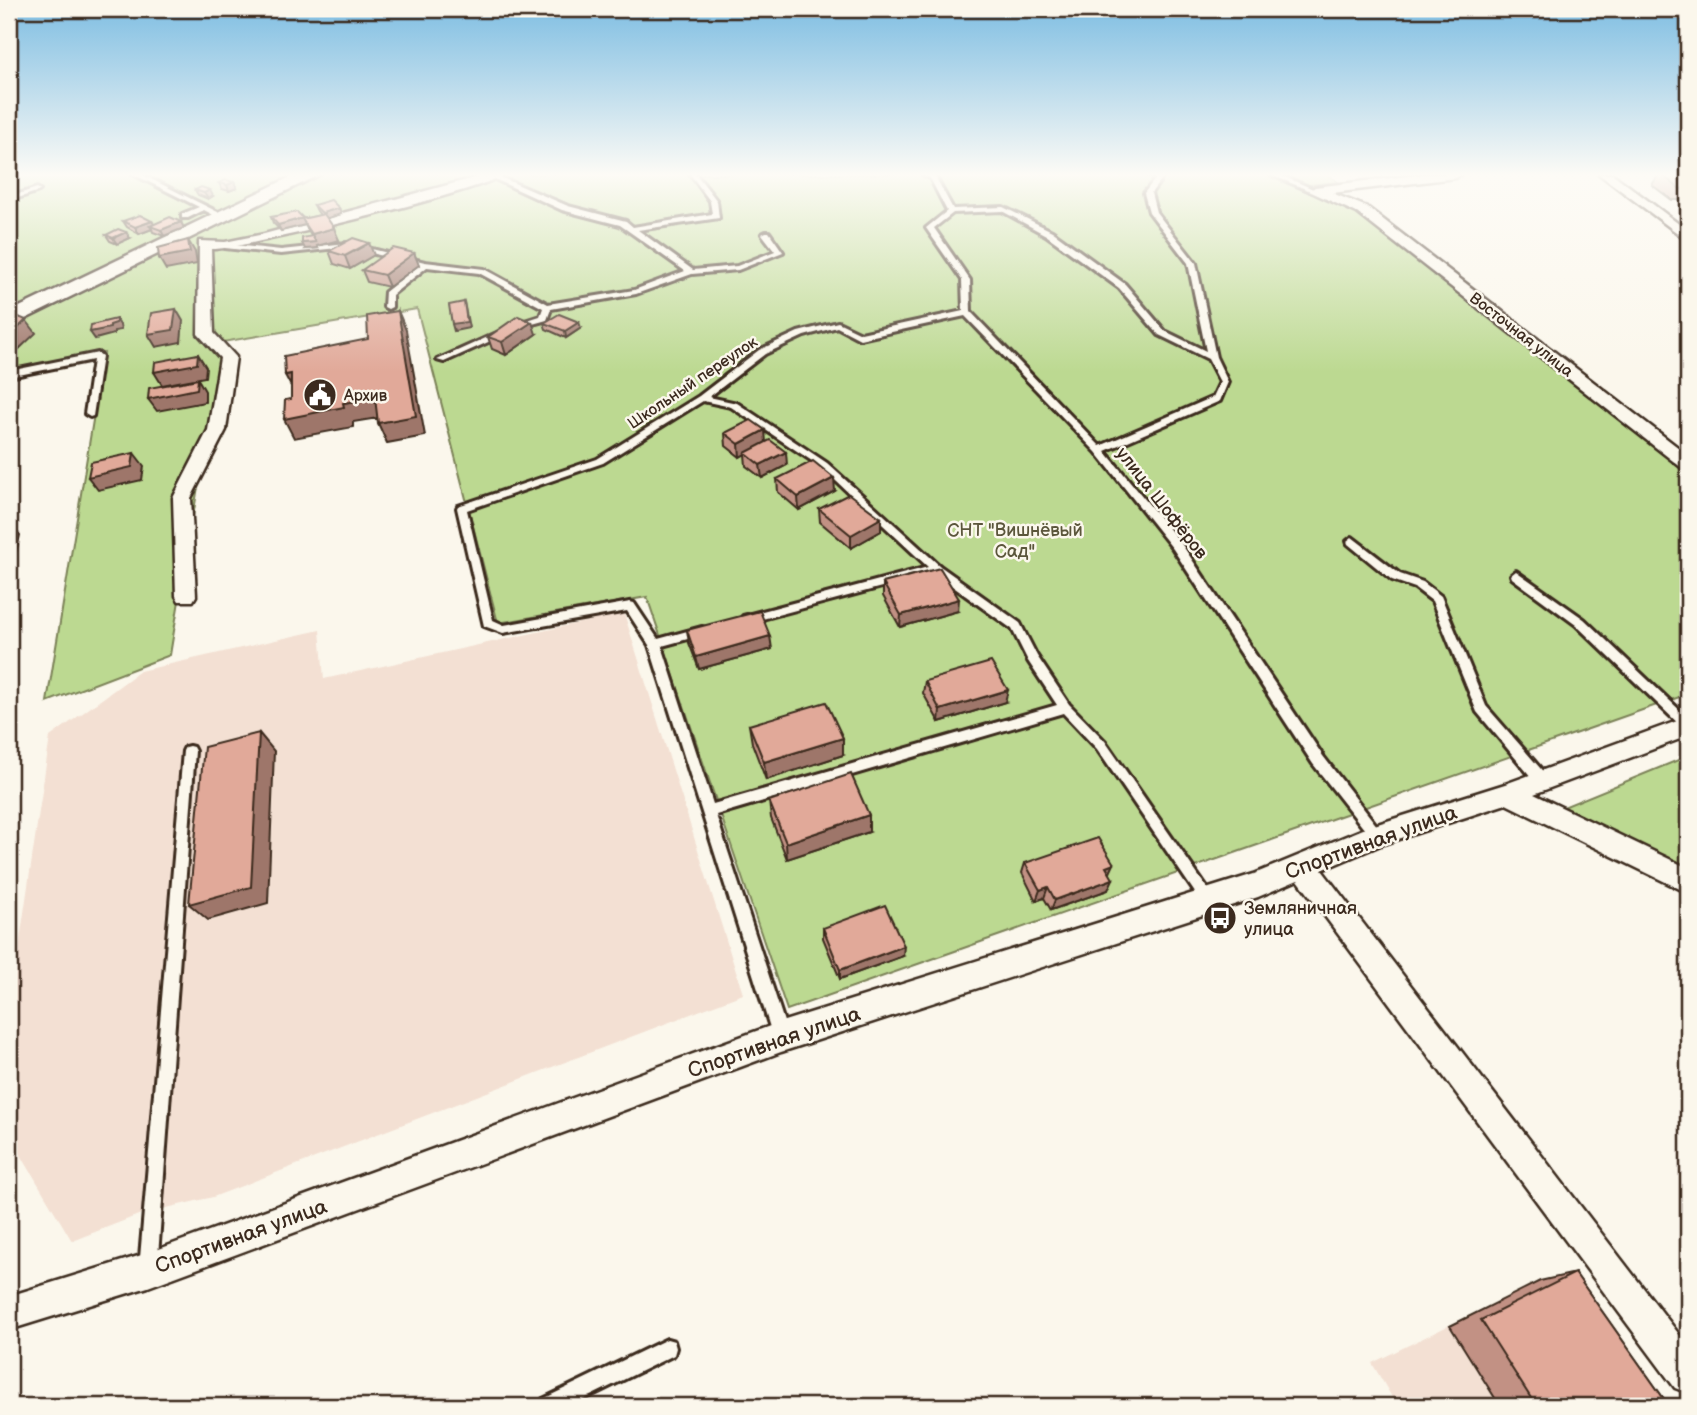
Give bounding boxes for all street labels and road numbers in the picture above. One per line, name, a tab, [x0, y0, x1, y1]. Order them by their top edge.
street label: Восточная улица	[1466, 289, 1577, 382]
street label: Школьный переулок	[624, 332, 762, 434]
street label: улица Шофёров	[1112, 443, 1212, 564]
street label: Спортивная улица	[1282, 800, 1461, 885]
street label: Спортивная улица	[685, 1001, 864, 1084]
street label: Спортивная улица	[152, 1194, 331, 1279]

